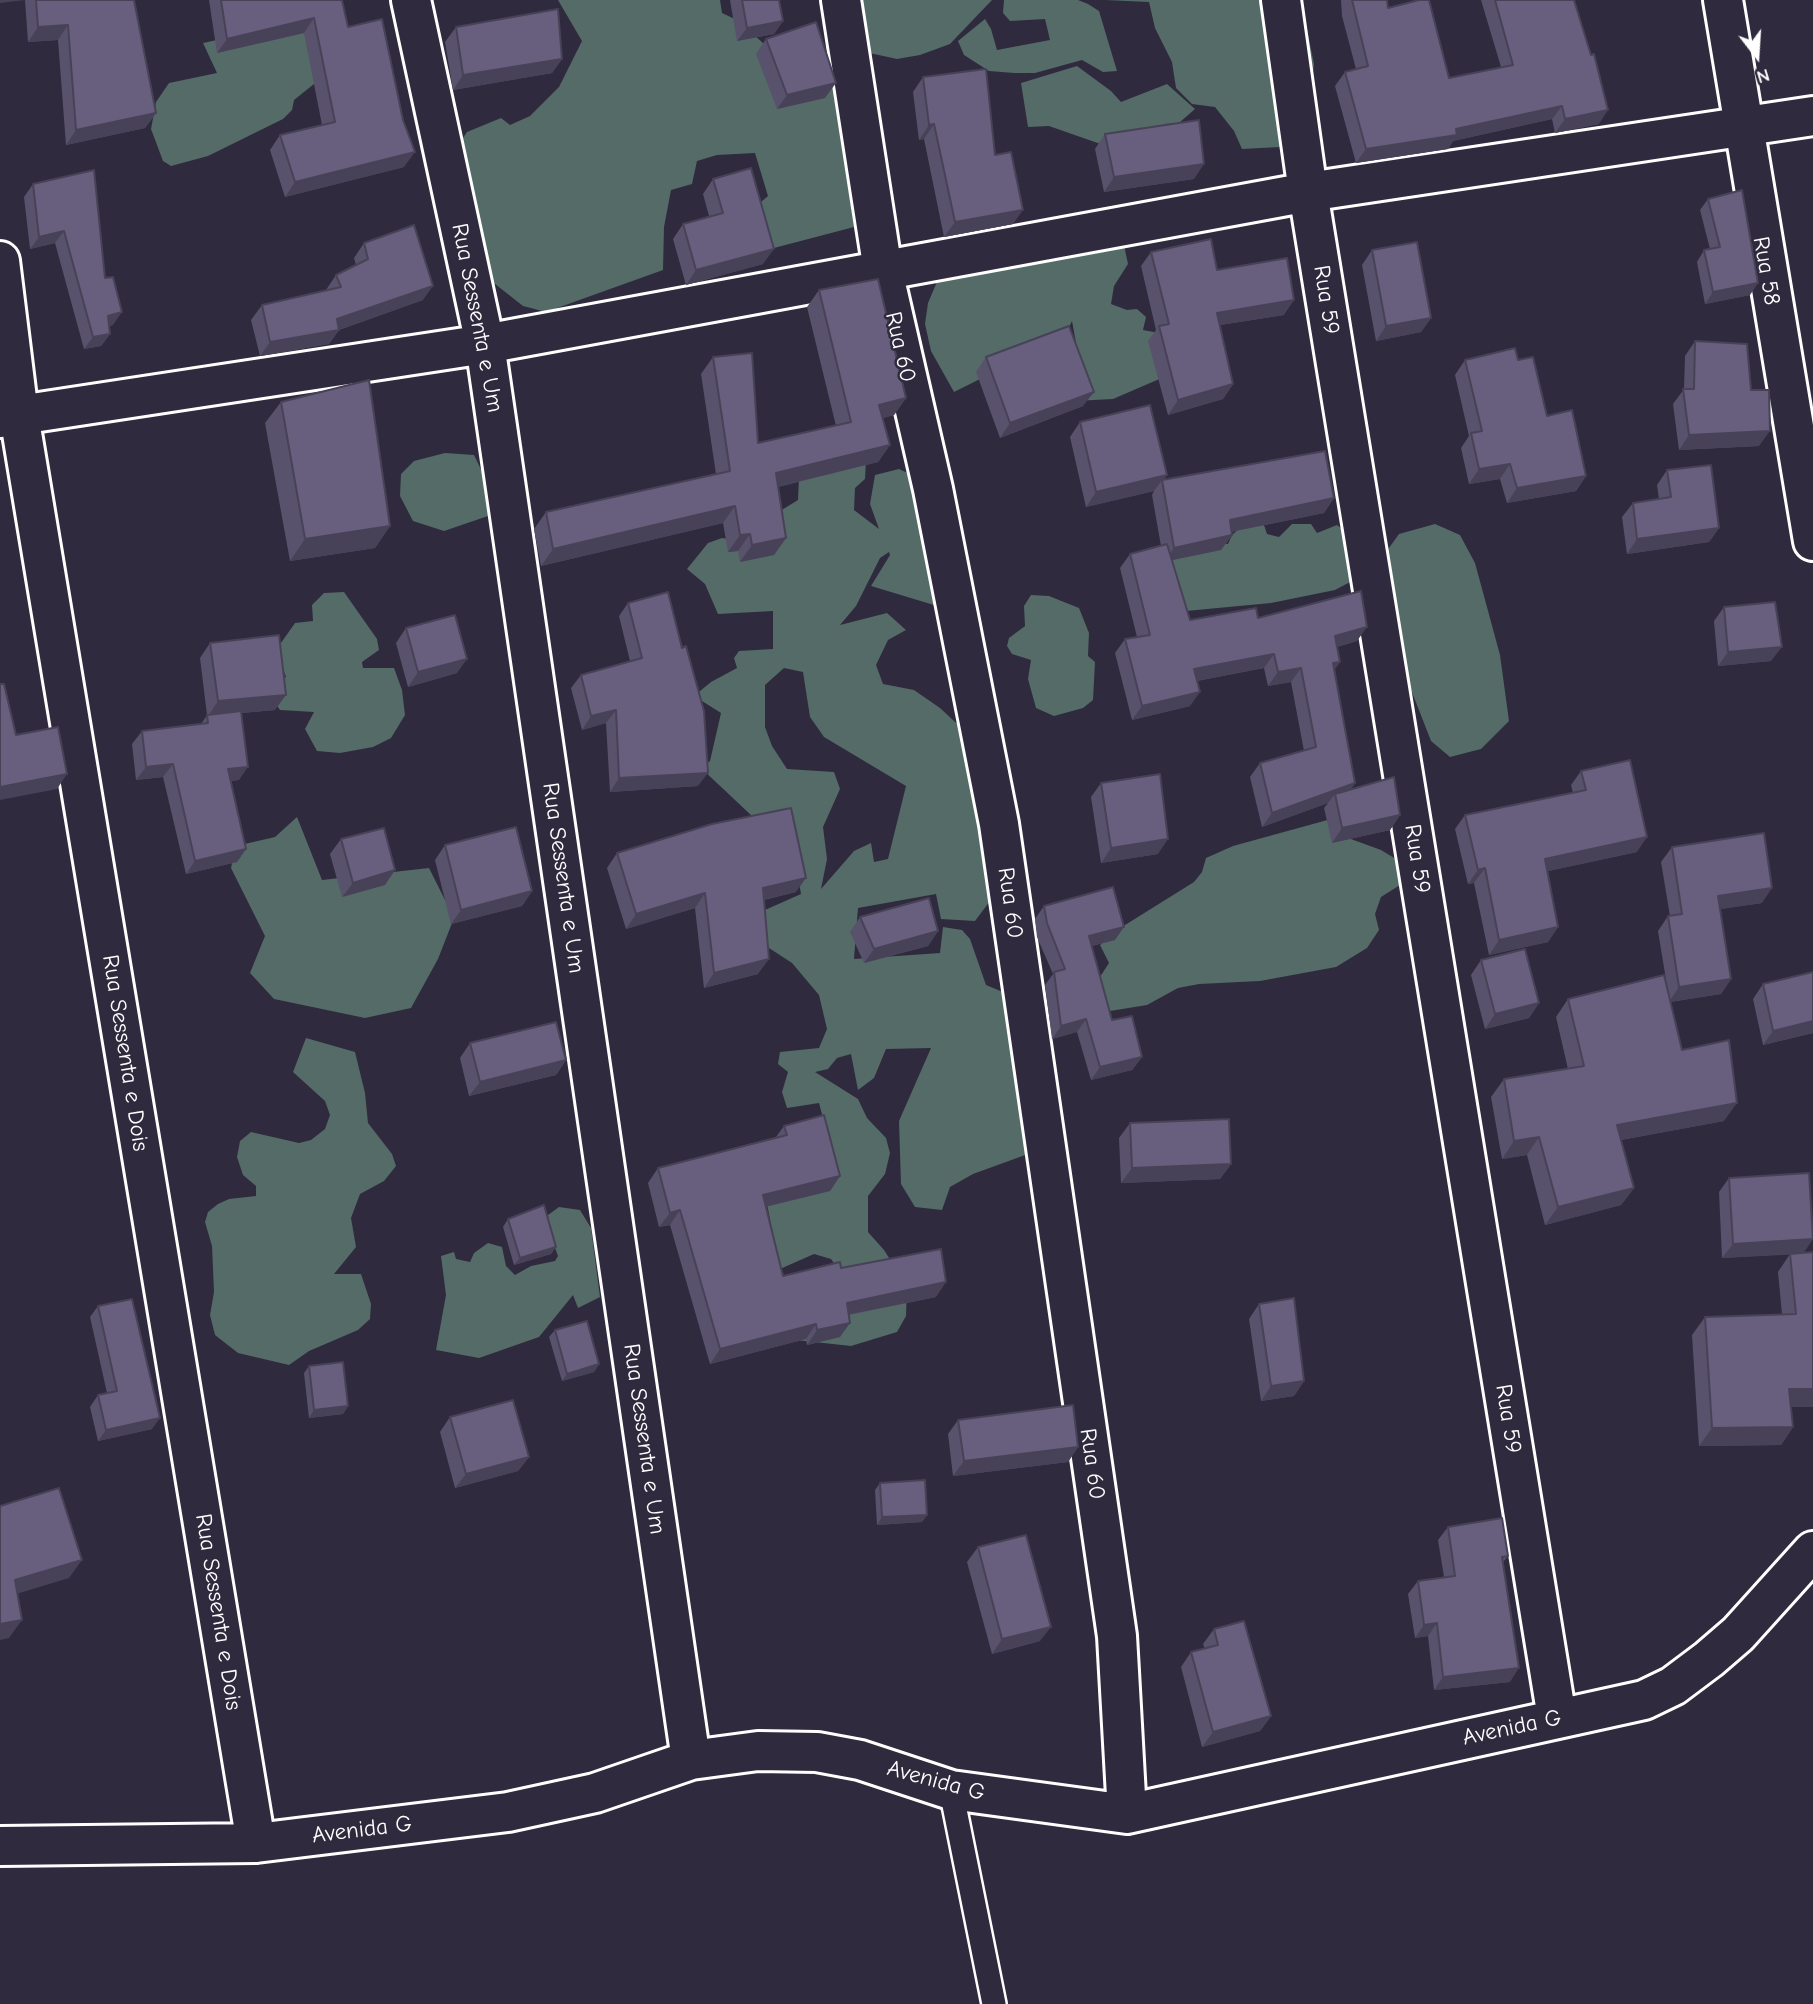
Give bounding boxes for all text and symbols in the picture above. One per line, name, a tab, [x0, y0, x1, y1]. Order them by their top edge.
north arrow	[1722, 21, 1792, 91]
text: N	[1754, 64, 1772, 88]
street label: Rua Sessenta e Um	[445, 221, 509, 415]
street label: Rua 58	[1746, 234, 1786, 308]
street label: Rua 59	[1307, 263, 1345, 337]
street label: Rua 60	[879, 309, 921, 385]
street label: Rua Sessenta e Um	[536, 781, 590, 975]
street label: Rua 59	[1398, 822, 1436, 896]
street label: Rua 60	[991, 866, 1029, 940]
street label: Rua Sessenta e Dois	[96, 953, 154, 1153]
street label: Rua Sessenta e Um	[617, 1342, 671, 1536]
street label: Rua 59	[1489, 1382, 1527, 1456]
street label: Rua 60	[1073, 1427, 1111, 1501]
street label: Rua Sessenta e Dois	[189, 1512, 247, 1712]
street label: Avenida G	[1460, 1704, 1564, 1752]
street label: Avenida G	[884, 1755, 988, 1807]
street label: Avenida G	[311, 1810, 413, 1850]

